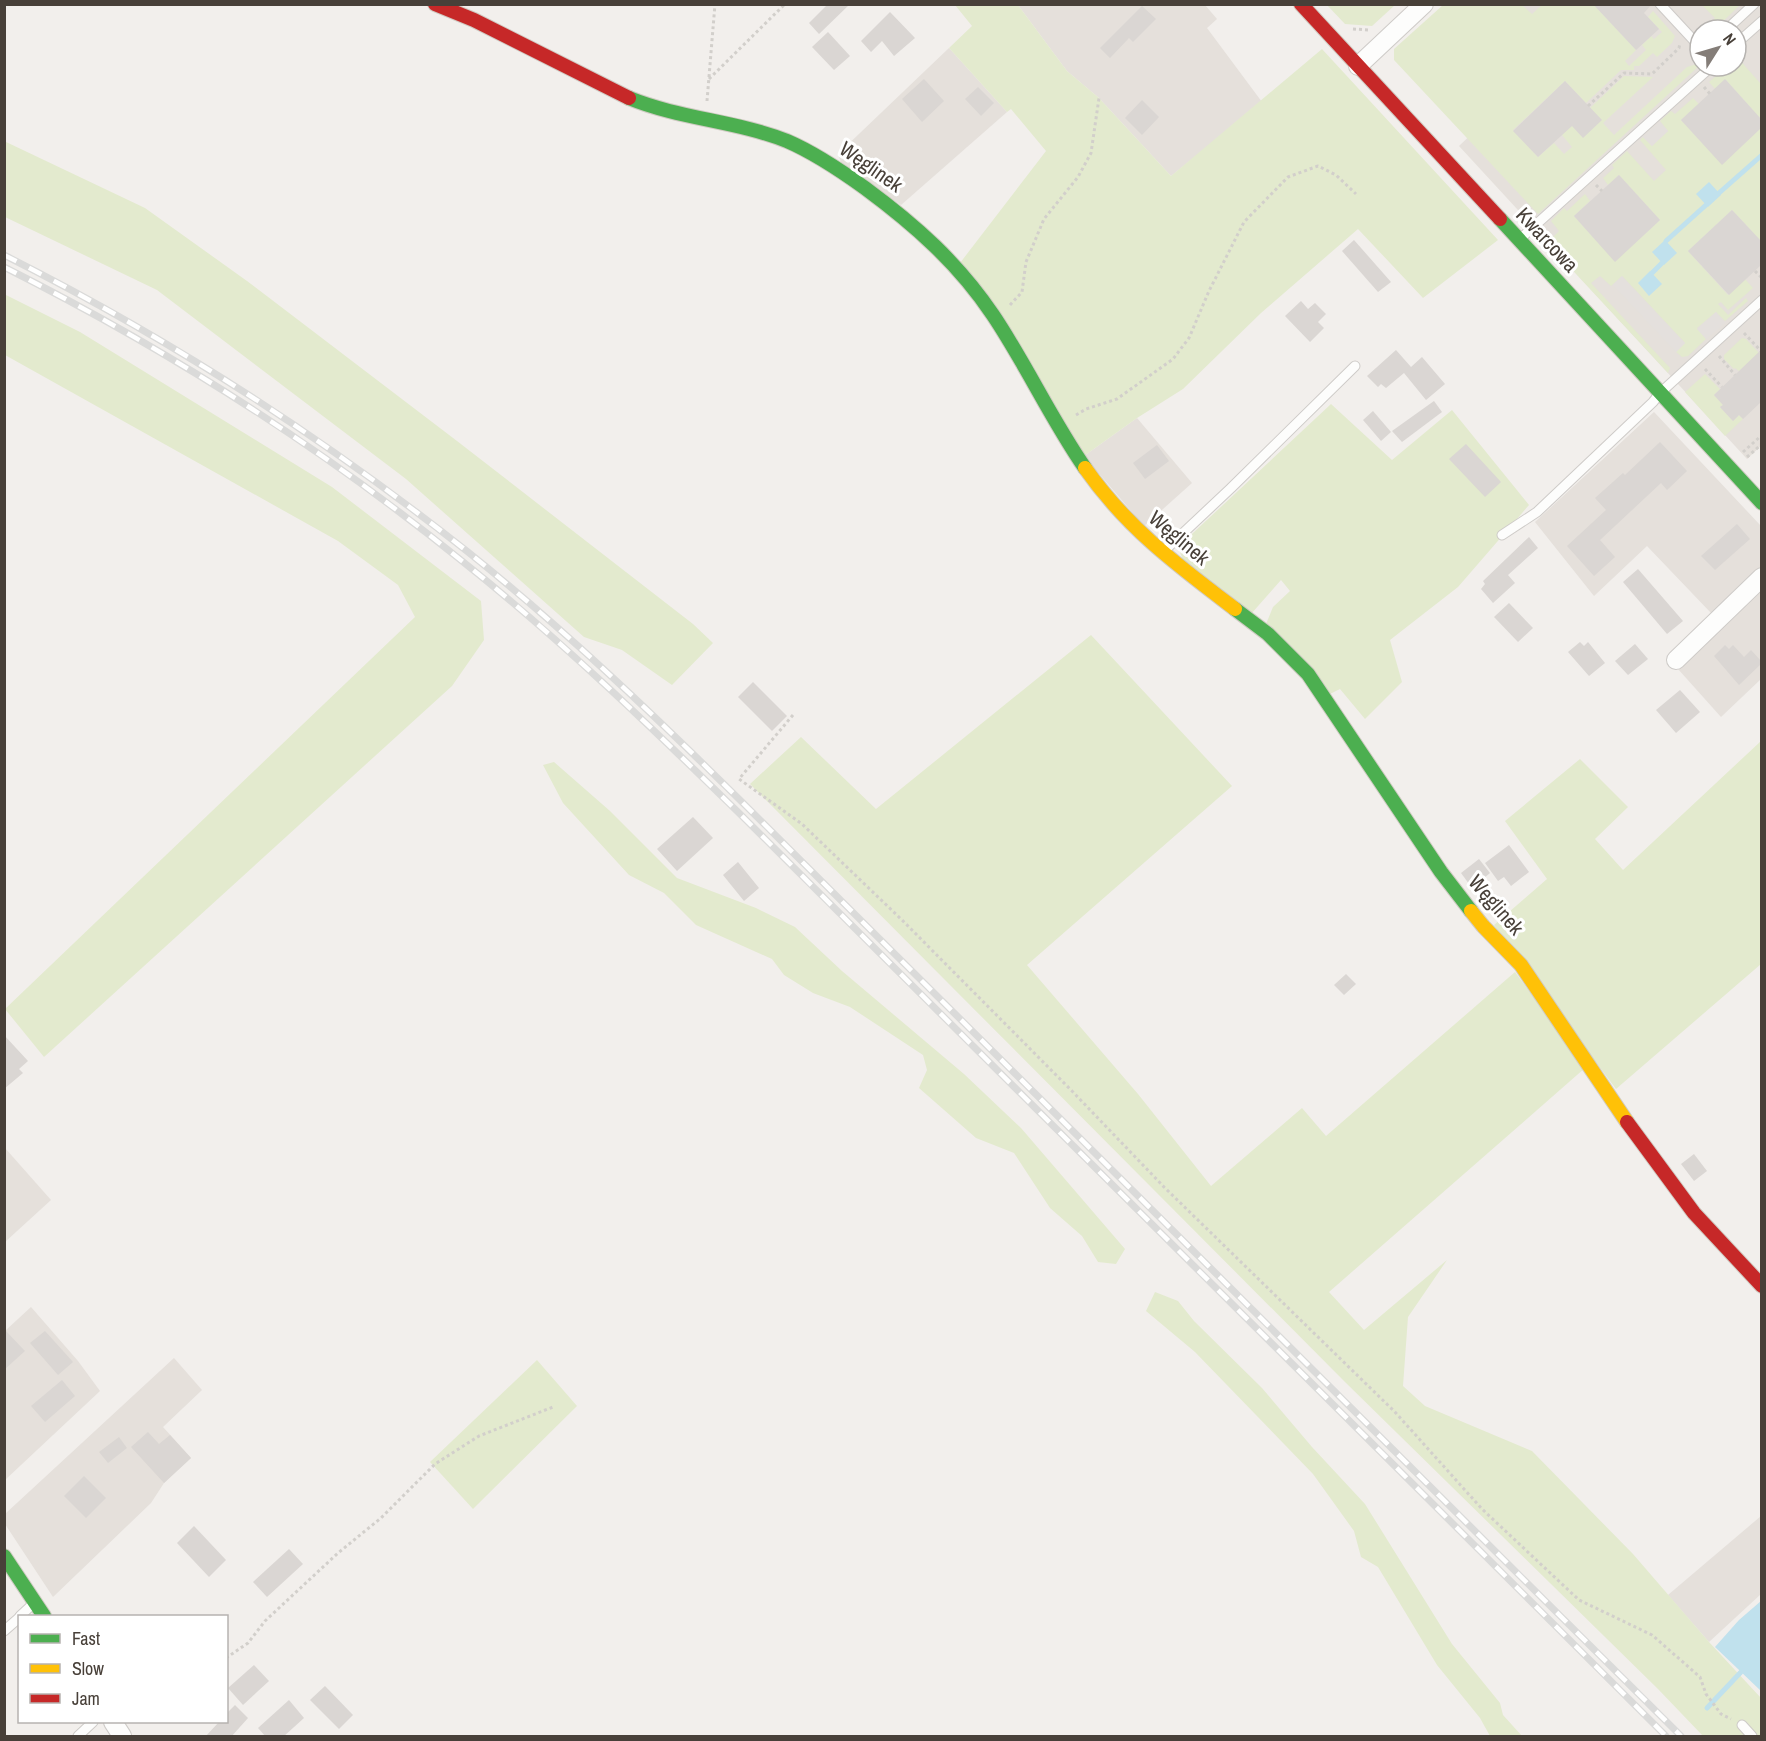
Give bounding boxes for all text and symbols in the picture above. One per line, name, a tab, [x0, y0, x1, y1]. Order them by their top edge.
north arrow	[1688, 18, 1748, 78]
text: N	[1718, 29, 1742, 49]
street label: Węglinek	[834, 134, 909, 199]
street label: Kwarcowa	[1510, 201, 1585, 279]
street label: Węglinek	[1143, 504, 1216, 572]
street label: Węglinek	[1462, 868, 1531, 941]
legend	[18, 1615, 228, 1723]
text: Fast	[72, 1626, 100, 1651]
text: Slow	[72, 1656, 104, 1681]
text: Jam	[72, 1686, 100, 1711]

